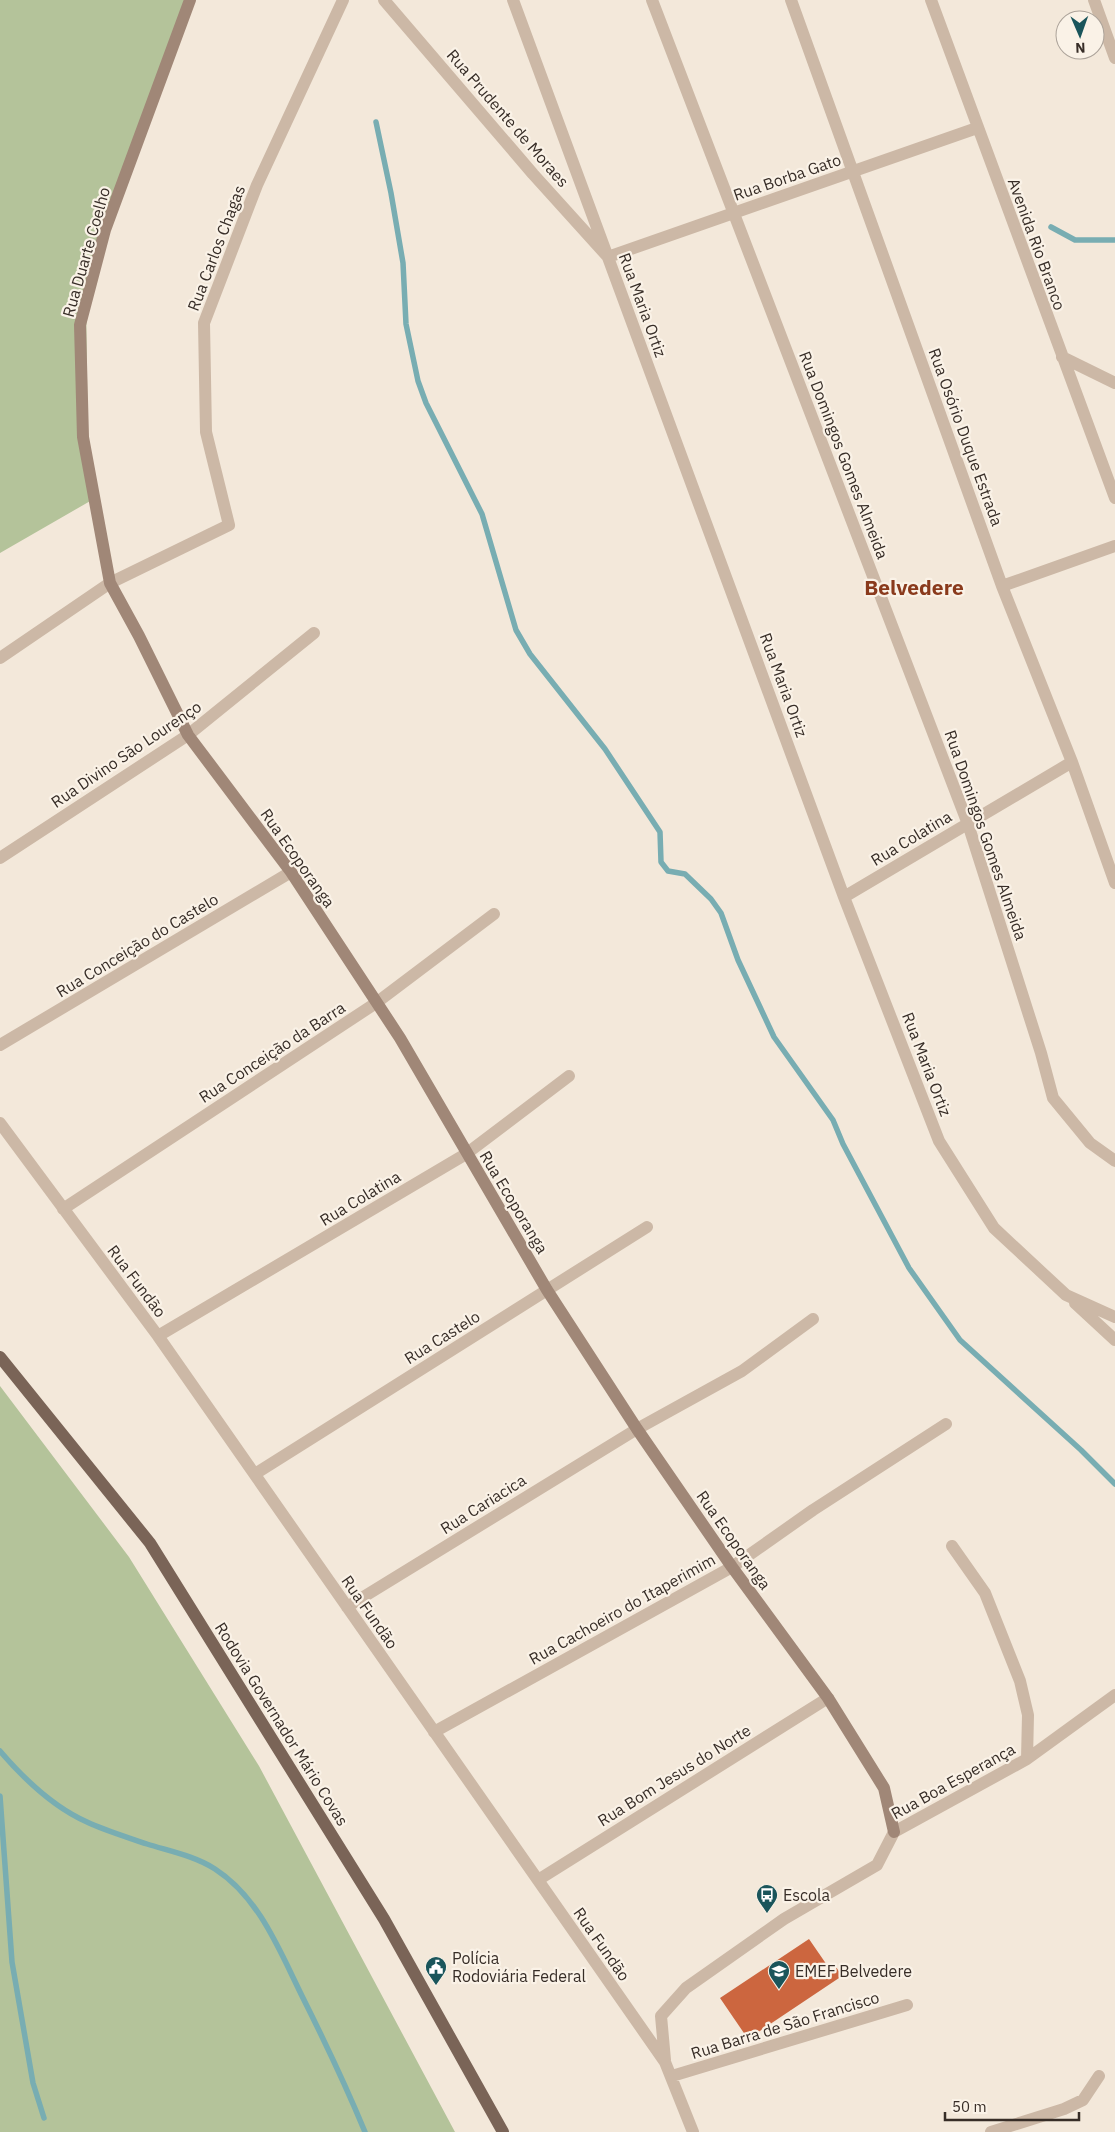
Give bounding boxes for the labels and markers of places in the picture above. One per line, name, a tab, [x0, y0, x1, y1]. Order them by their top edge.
bus stop icon: Escola	[755, 1883, 779, 1914]
place label: Escola	[783, 1885, 830, 1905]
place label: Polícia Rodoviária Federal	[452, 1948, 586, 1986]
public building icon: Polícia Rodoviária Federal	[424, 1955, 448, 1986]
school or university icon: EMEF Belvedere	[767, 1959, 791, 1990]
place label: EMEF Belvedere	[795, 1961, 912, 1981]

